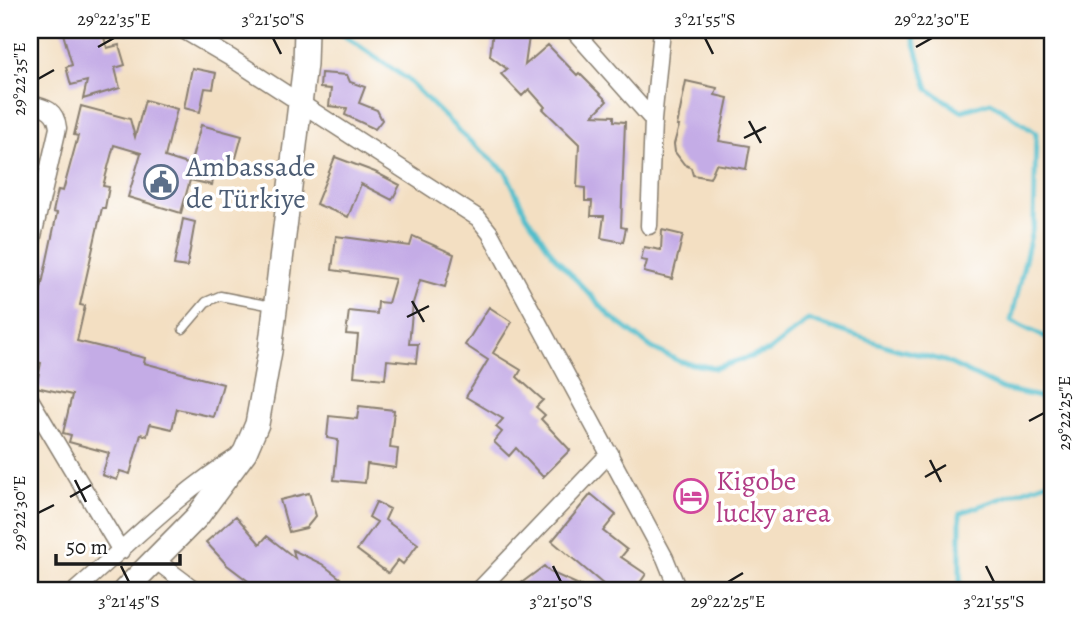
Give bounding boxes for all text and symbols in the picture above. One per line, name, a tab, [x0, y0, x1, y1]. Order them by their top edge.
text: 29°22'35"E	[77, 7, 151, 31]
text: 3°21'50"S	[241, 7, 305, 31]
text: 3°21'55"S	[674, 7, 736, 31]
text: 29°22'30"E	[894, 7, 970, 31]
text: 29°22'35"E	[7, 42, 31, 116]
place label: Ambassade de Türkiye	[185, 148, 316, 218]
public building icon: Ambassade de Türkiye	[142, 163, 180, 201]
text: 29°22'25"E	[1052, 376, 1076, 450]
place label: Kigobe lucky area	[716, 462, 831, 532]
text: 29°22'30"E	[7, 475, 31, 551]
hotel icon: Kigobe lucky area	[672, 477, 710, 515]
scale bar	[56, 522, 180, 566]
text: 50 m	[66, 533, 108, 561]
text: 3°21'45"S	[98, 589, 160, 613]
text: 3°21'50"S	[529, 589, 593, 613]
text: 29°22'25"E	[691, 589, 765, 613]
text: 3°21'55"S	[963, 589, 1025, 613]

